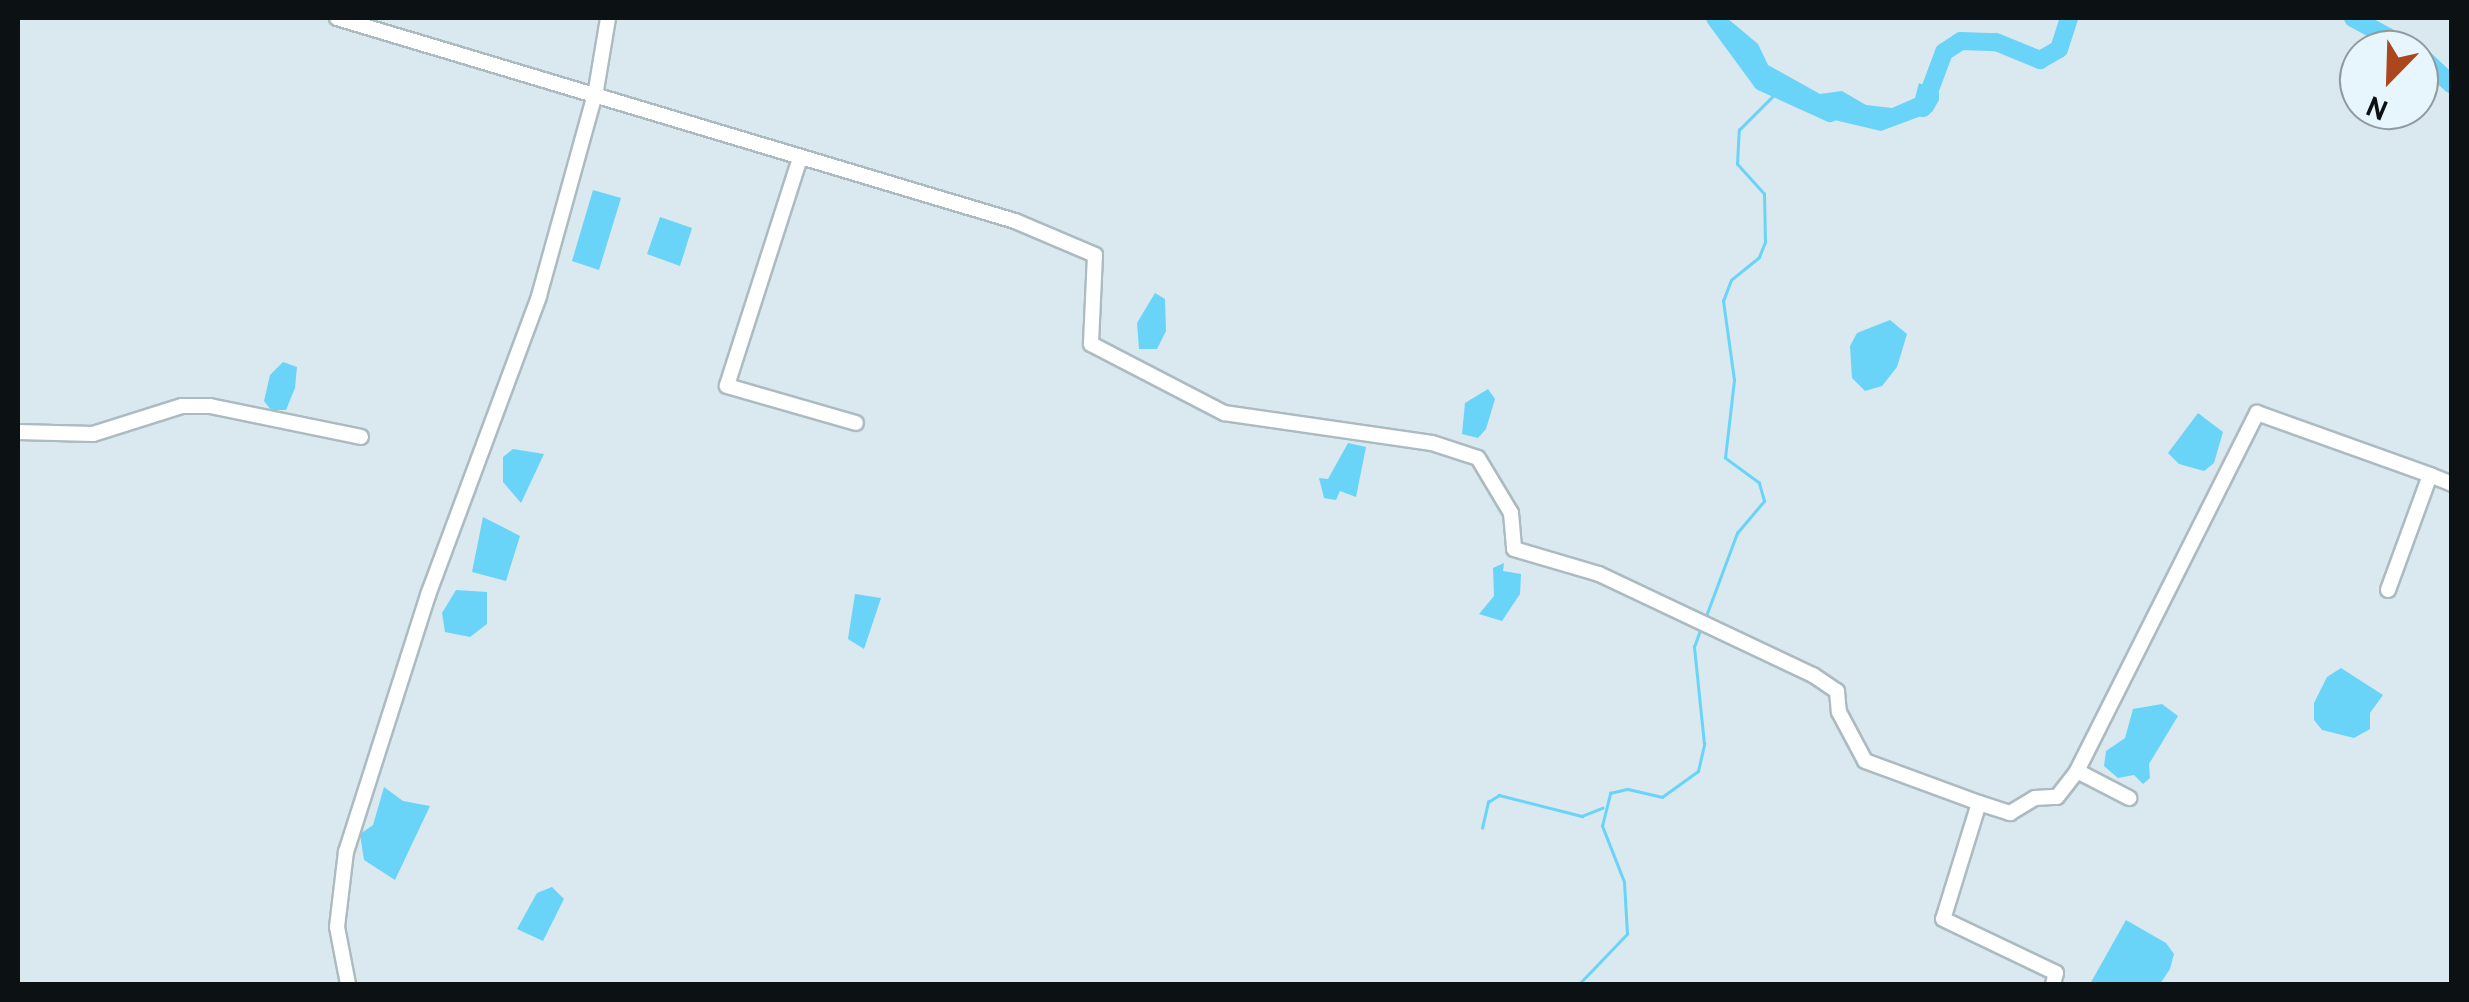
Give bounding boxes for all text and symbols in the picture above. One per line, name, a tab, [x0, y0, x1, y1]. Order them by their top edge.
north arrow	[2339, 30, 2439, 130]
text: N	[2362, 85, 2394, 126]

